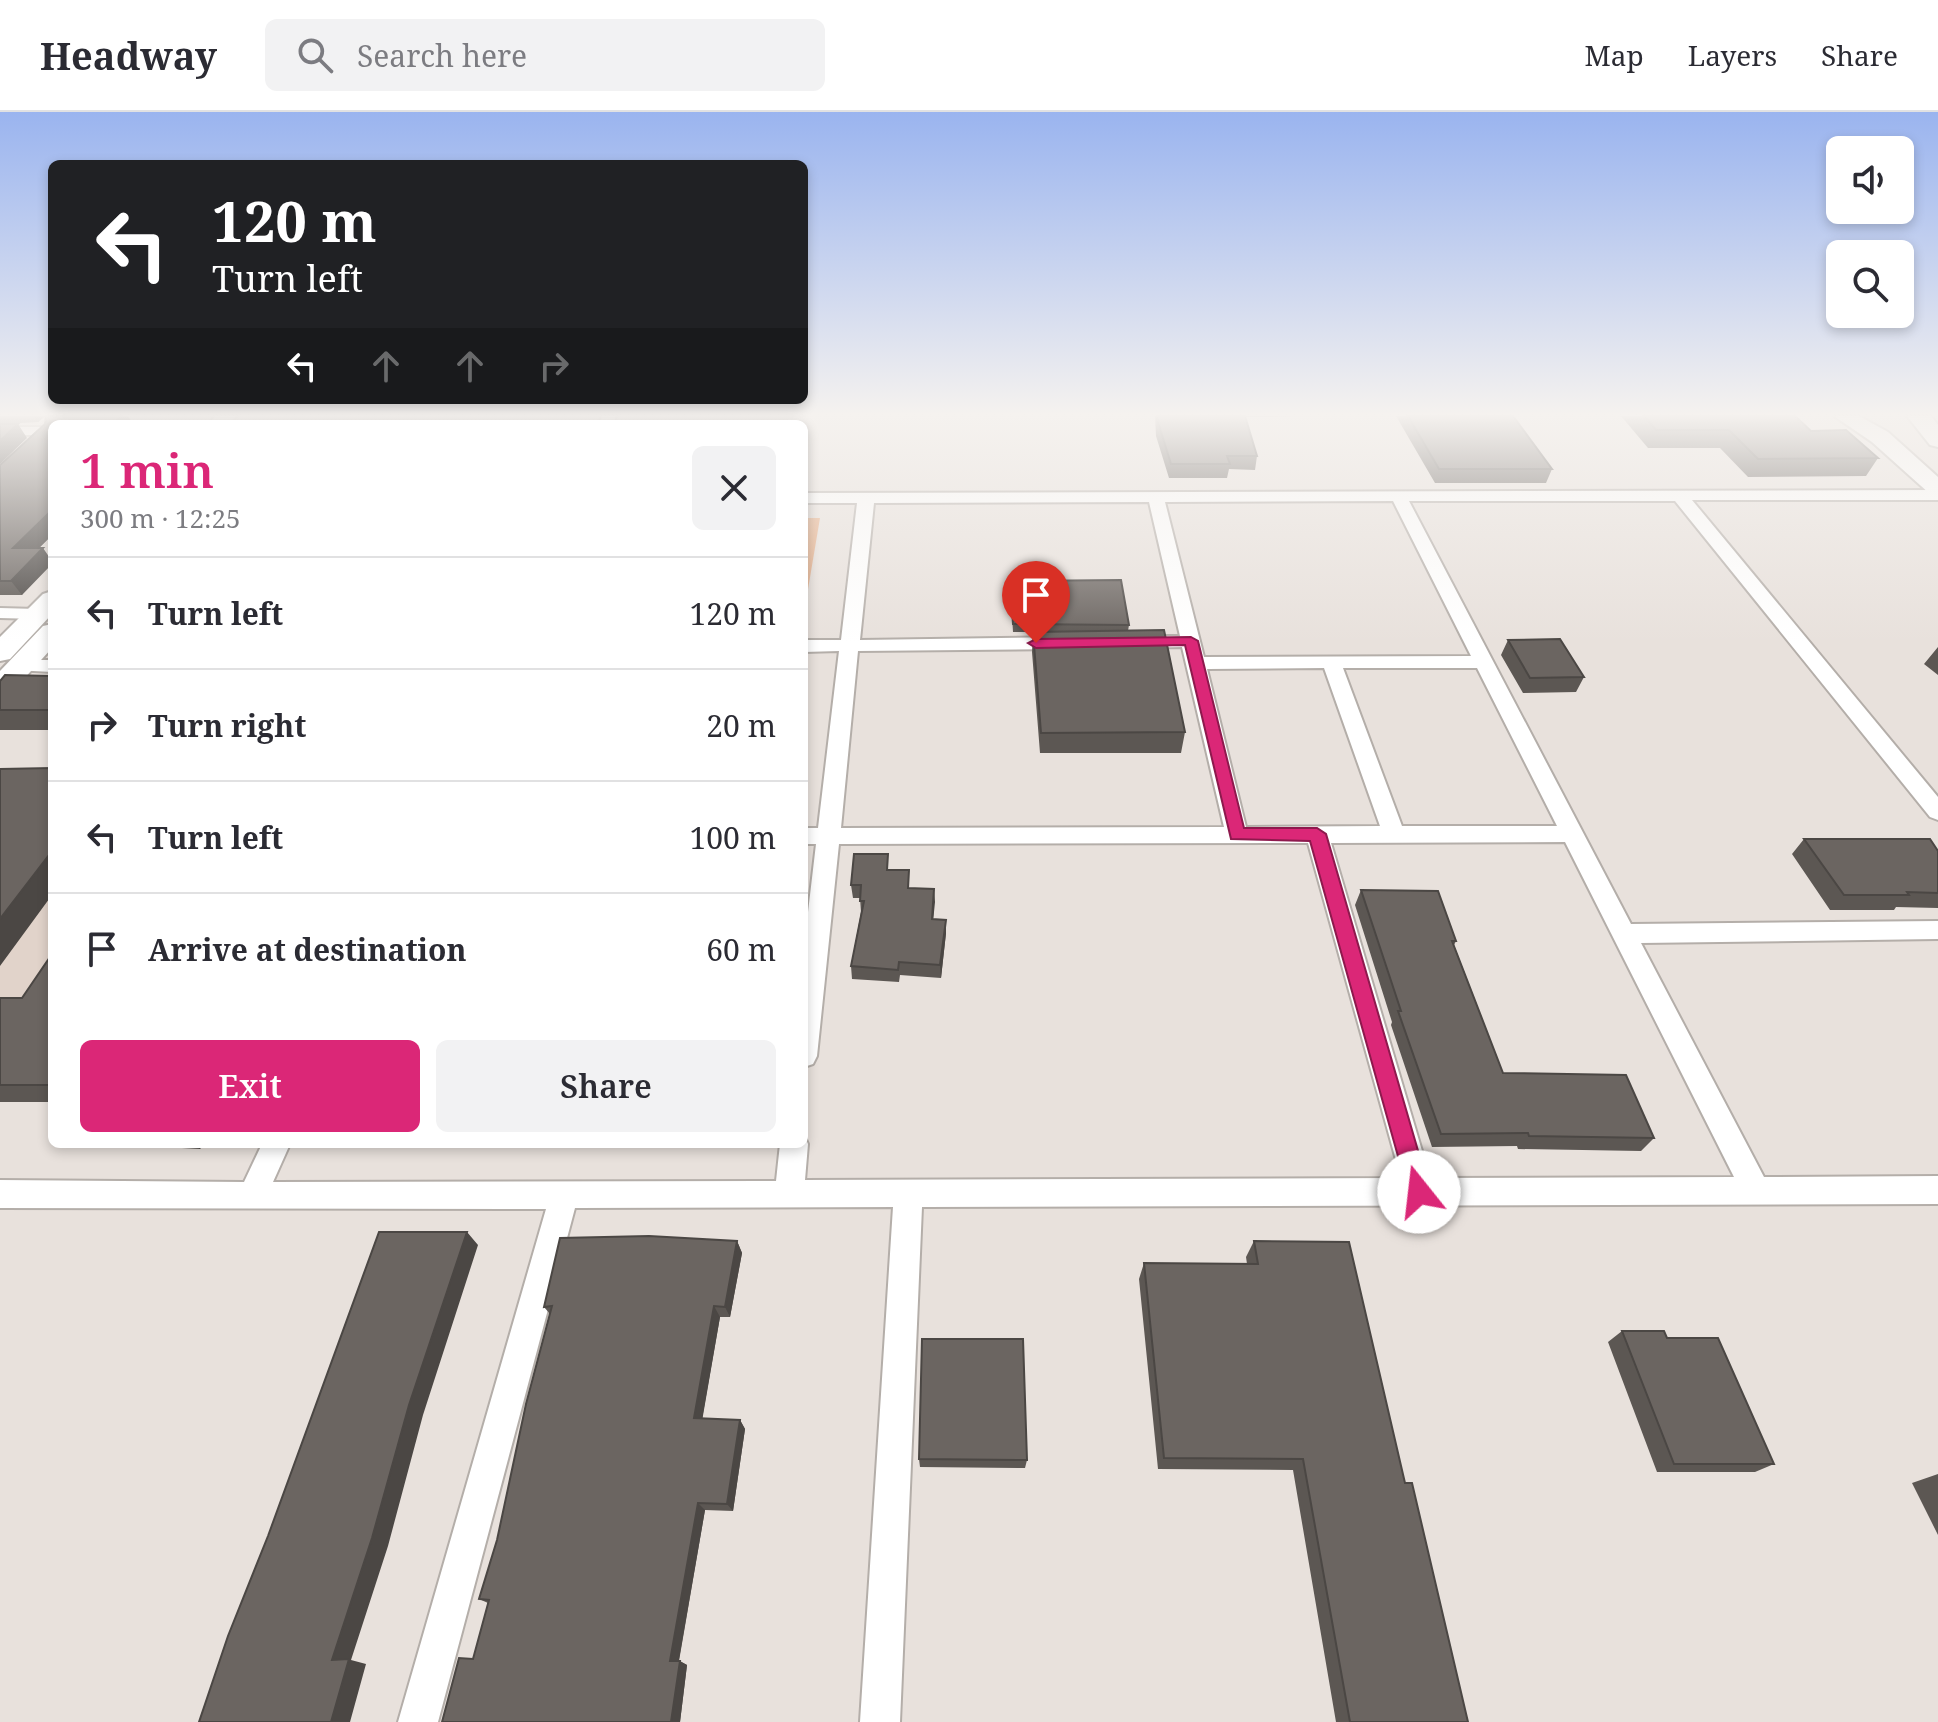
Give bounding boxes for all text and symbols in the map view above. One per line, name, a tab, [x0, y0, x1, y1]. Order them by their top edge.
search box	[265, 19, 825, 91]
text: Headway	[40, 29, 217, 81]
icon: search	[293, 33, 337, 77]
text: Search here	[357, 35, 527, 76]
text: Map	[1585, 36, 1644, 74]
text: Layers	[1688, 36, 1777, 74]
text: Share	[1821, 36, 1898, 74]
map controls	[1826, 136, 1914, 328]
button: sound	[1826, 136, 1914, 224]
text: 120 m	[212, 182, 377, 258]
icon: left	[80, 192, 184, 296]
button: search	[1826, 240, 1914, 328]
text: Turn left	[212, 254, 363, 303]
icon: left	[280, 344, 324, 388]
icon: ahead	[364, 344, 408, 388]
icon: ahead	[448, 344, 492, 388]
icon: right	[532, 344, 576, 388]
text: 1 min	[80, 437, 214, 502]
button: close	[692, 446, 776, 530]
text: 300 m · 12:25	[80, 500, 241, 536]
pin	[1002, 561, 1070, 643]
icon: arrive	[1014, 573, 1058, 617]
icon: left	[80, 591, 124, 635]
text: Turn left	[148, 593, 283, 634]
text: 120 m	[690, 593, 776, 634]
icon: right	[80, 703, 124, 747]
text: Turn right	[148, 705, 306, 746]
text: 20 m	[706, 705, 776, 746]
icon: left	[80, 815, 124, 859]
text: Turn left	[148, 817, 283, 858]
text: 100 m	[690, 817, 776, 858]
icon: arrive	[80, 927, 124, 971]
text: Arrive at destination	[148, 929, 467, 970]
text: 60 m	[706, 929, 776, 970]
button: Exit	[80, 1040, 420, 1132]
button: Share	[436, 1040, 776, 1132]
position arrow	[1377, 1150, 1461, 1234]

